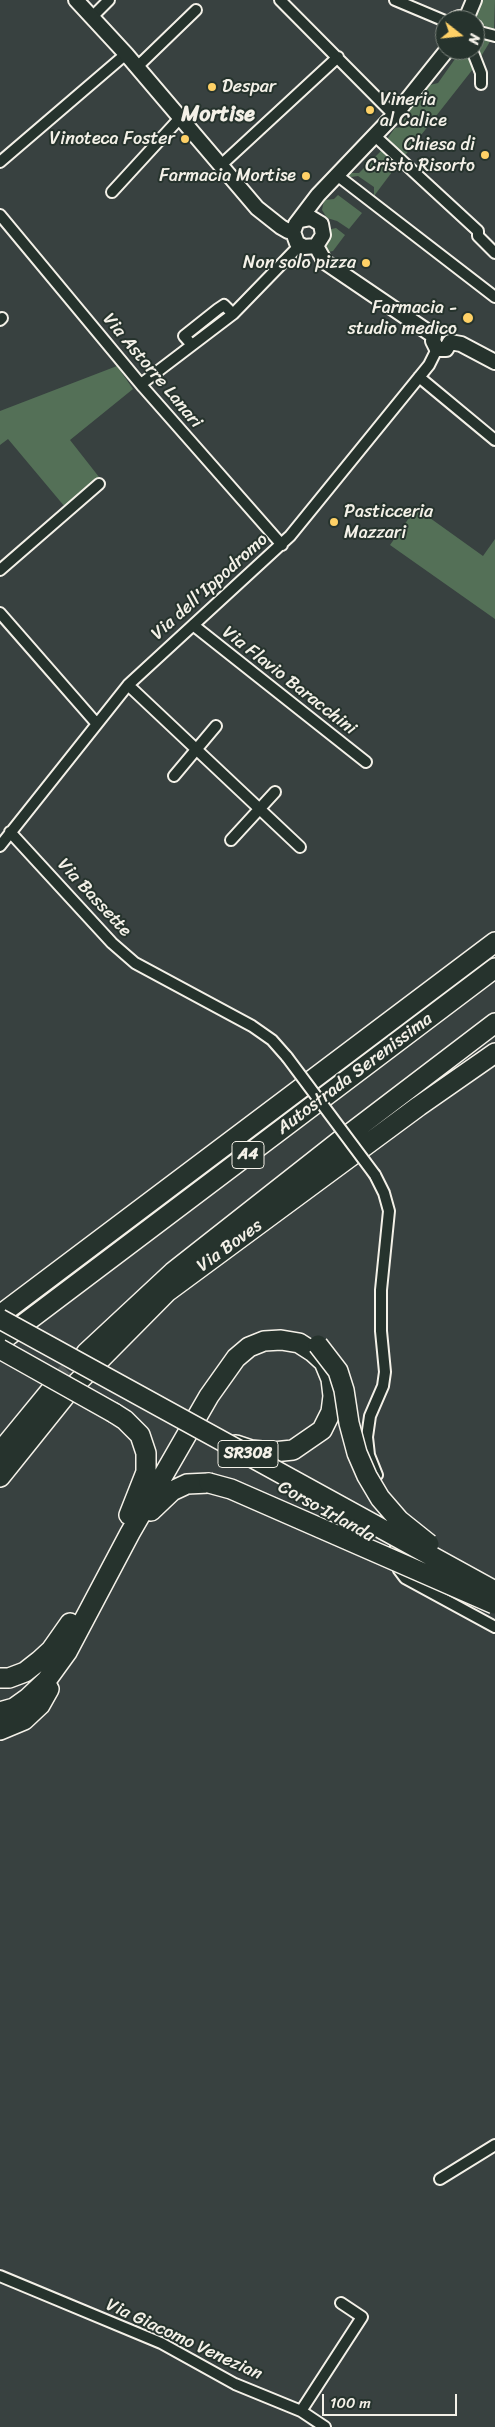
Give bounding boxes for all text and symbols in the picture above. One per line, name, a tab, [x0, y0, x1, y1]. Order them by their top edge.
north arrow	[435, 10, 485, 60]
text: N	[461, 31, 487, 47]
place label: Despar	[222, 76, 276, 98]
marker: Despar	[206, 81, 218, 93]
place label: Vineria al Calice	[380, 89, 447, 132]
district label: Mortise	[181, 102, 255, 128]
marker: Vineria al Calice	[364, 104, 376, 116]
place label: Vinoteca Foster	[50, 128, 175, 150]
marker: Vinoteca Foster	[179, 133, 191, 145]
place label: Chiesa di Cristo Risorto	[365, 134, 475, 176]
marker: Chiesa di Cristo Risorto	[479, 149, 491, 161]
place label: Farmacia Mortise	[159, 165, 296, 187]
marker: Farmacia Mortise	[300, 170, 312, 182]
place label: Non solo pizza	[243, 252, 356, 274]
marker: Non solo pizza	[360, 257, 372, 269]
place label: Farmacia - studio medico	[348, 297, 457, 340]
street label: Via Astorre Lanari	[98, 309, 206, 433]
marker: Farmacia - studio medico	[461, 311, 475, 325]
place label: Pasticceria Mazzari	[344, 501, 433, 544]
marker: Pasticceria Mazzari	[328, 516, 340, 528]
street label: Via dell'Ippodromo	[147, 529, 273, 645]
street label: Via Flavio Baracchini	[218, 622, 360, 740]
street label: Via Bassette	[52, 854, 136, 942]
street label: Autostrada Serenissima	[273, 1009, 437, 1139]
road number: A4	[232, 1142, 264, 1168]
street label: Via Boves	[193, 1215, 267, 1277]
road number: SR308	[218, 1440, 278, 1468]
street label: Corso Irlanda	[274, 1477, 378, 1547]
street label: Via Giacomo Venezian	[102, 2294, 266, 2386]
scale bar	[325, 2384, 460, 2416]
text: 100 m	[330, 2390, 371, 2416]

